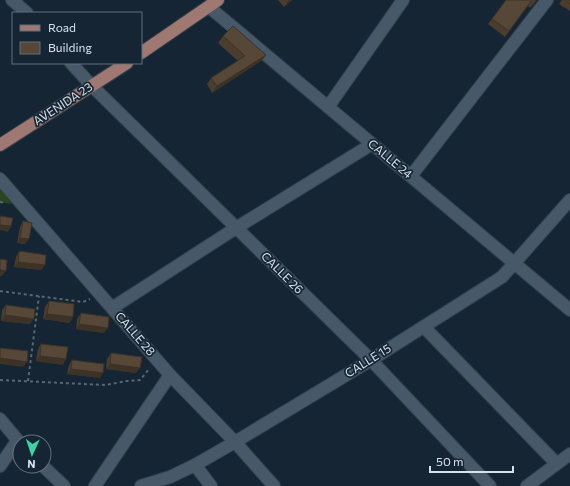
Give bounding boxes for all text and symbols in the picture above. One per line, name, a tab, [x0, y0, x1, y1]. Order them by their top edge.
legend	[12, 12, 142, 64]
text: Road	[48, 20, 76, 34]
text: Building	[48, 40, 92, 54]
street label: AVENIDA 23	[30, 79, 95, 127]
street label: CALLE 24	[366, 136, 416, 181]
street label: CALLE 26	[259, 248, 307, 296]
street label: CALLE 28	[113, 309, 159, 358]
street label: CALLE 15	[342, 340, 393, 380]
north arrow	[12, 434, 52, 474]
scale bar	[430, 448, 513, 474]
text: 50 m	[436, 454, 464, 468]
text: N	[27, 458, 36, 471]

